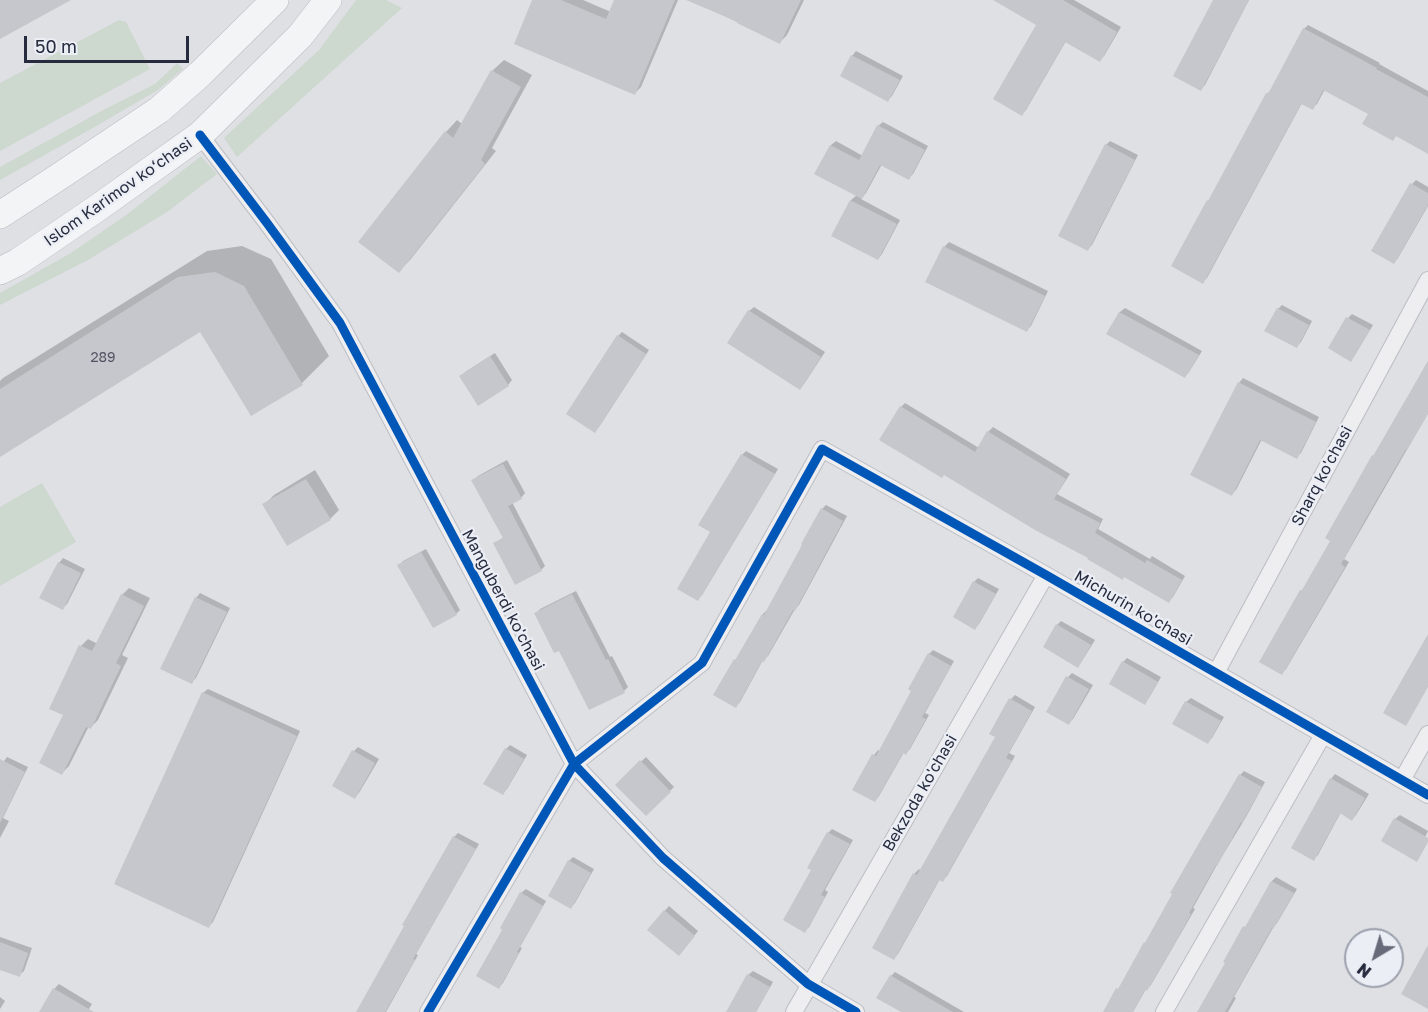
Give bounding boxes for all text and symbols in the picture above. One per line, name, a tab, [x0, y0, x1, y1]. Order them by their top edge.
scale bar	[27, 24, 192, 62]
text: 50 m	[35, 35, 77, 57]
street label: Islom Karimov ko‘chasi	[40, 134, 196, 250]
house number: 289	[90, 350, 116, 366]
street label: Sharq ko'chasi	[1287, 423, 1357, 529]
street label: Manguberdi ko'chasi	[458, 526, 548, 674]
street label: Michurin ko'chasi	[1071, 567, 1195, 649]
street label: Bekzoda ko'chasi	[879, 731, 961, 855]
north arrow	[1344, 928, 1404, 988]
text: N	[1353, 959, 1375, 982]

